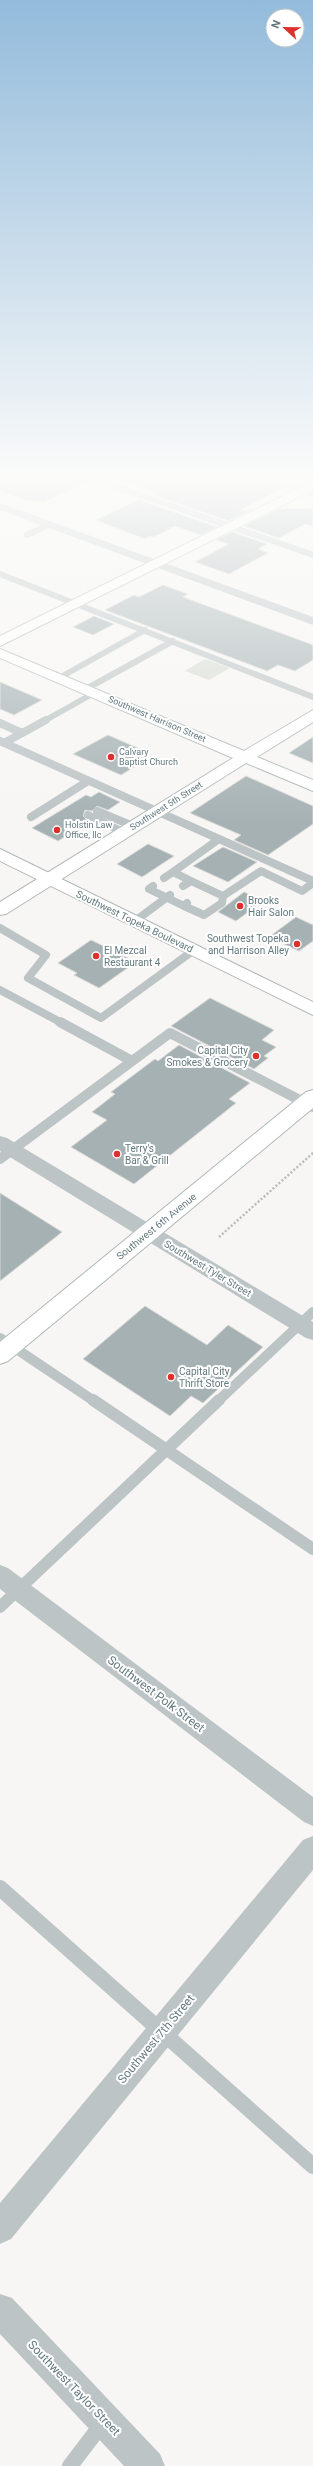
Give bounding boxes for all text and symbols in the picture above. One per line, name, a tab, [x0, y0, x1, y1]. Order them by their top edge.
north arrow	[265, 8, 305, 48]
text: N	[269, 18, 284, 30]
street label: Southwest Harrison Street	[107, 694, 207, 744]
place label: Calvary Baptist Church	[119, 747, 178, 767]
marker: Calvary Baptist Church	[106, 752, 116, 762]
street label: Southwest 5th Street	[128, 780, 204, 832]
place label: Holstin Law Office, llc	[65, 820, 112, 840]
marker: Holstin Law Office, llc	[52, 825, 62, 835]
street label: Southwest Topeka Boulevard	[74, 888, 195, 955]
place label: Brooks Hair Salon	[248, 895, 294, 918]
marker: Brooks Hair Salon	[235, 901, 245, 911]
place label: Southwest Topeka and Harrison Alley	[207, 933, 289, 956]
marker: Southwest Topeka and Harrison Alley	[292, 939, 302, 949]
place label: El Mezcal Restaurant 4	[104, 945, 161, 968]
marker: El Mezcal Restaurant 4	[91, 951, 101, 961]
place label: Capital City Smokes & Grocery	[166, 1045, 248, 1068]
marker: Capital City Smokes & Grocery	[251, 1051, 261, 1061]
place label: Terry's Bar & Grill	[125, 1143, 169, 1166]
marker: Terry's Bar & Grill	[112, 1149, 122, 1159]
street label: Southwest 6th Avenue	[114, 1191, 198, 1262]
street label: Southwest Tyler Street	[162, 1238, 253, 1299]
place label: Capital City Thrift Store	[179, 1366, 230, 1389]
marker: Capital City Thrift Store	[166, 1372, 176, 1382]
street label: Southwest Polk Street	[105, 1653, 207, 1735]
street label: Southwest 7th Street	[115, 1992, 197, 2086]
street label: Southwest Taylor Street	[25, 2338, 123, 2438]

